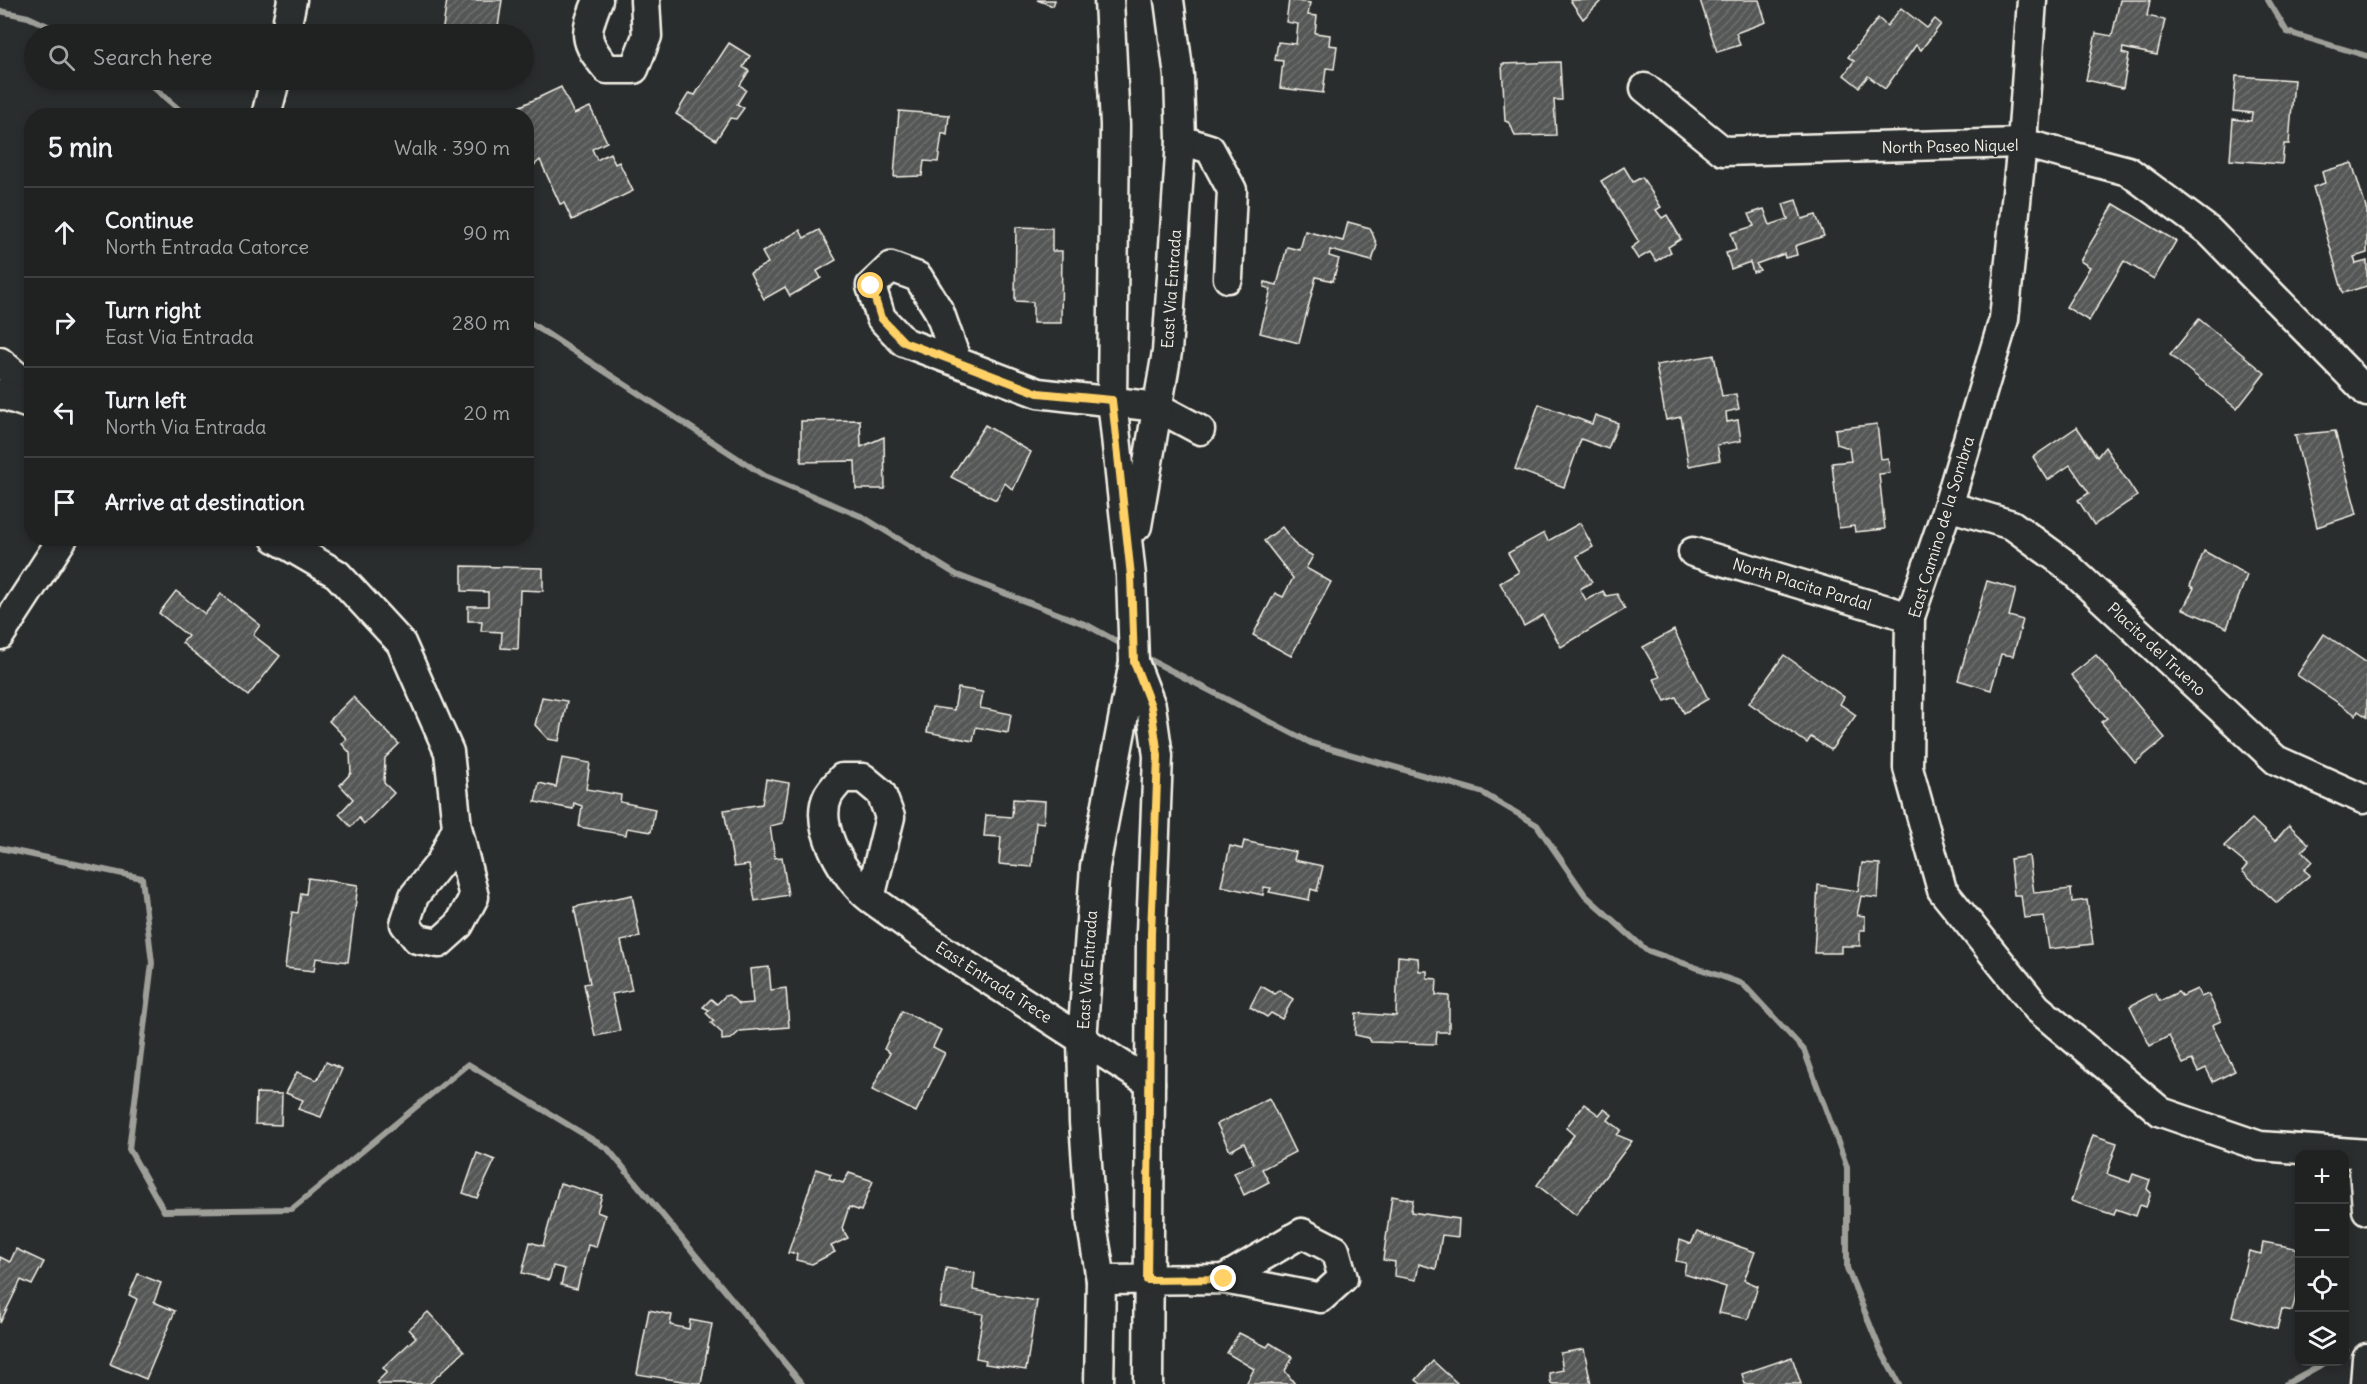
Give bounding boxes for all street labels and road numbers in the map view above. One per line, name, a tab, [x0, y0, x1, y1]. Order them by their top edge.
street label: North Paseo Niquel	[1881, 135, 2019, 157]
street label: East Via Entrada	[1157, 229, 1185, 349]
street label: East Camino de la Sombra	[1904, 434, 1978, 620]
street label: North Placita Pardal	[1730, 553, 1874, 615]
street label: Placita del Trueno	[2104, 598, 2210, 700]
street label: East Via Entrada	[1073, 910, 1101, 1030]
street label: East Entrada Trece	[932, 937, 1056, 1027]

